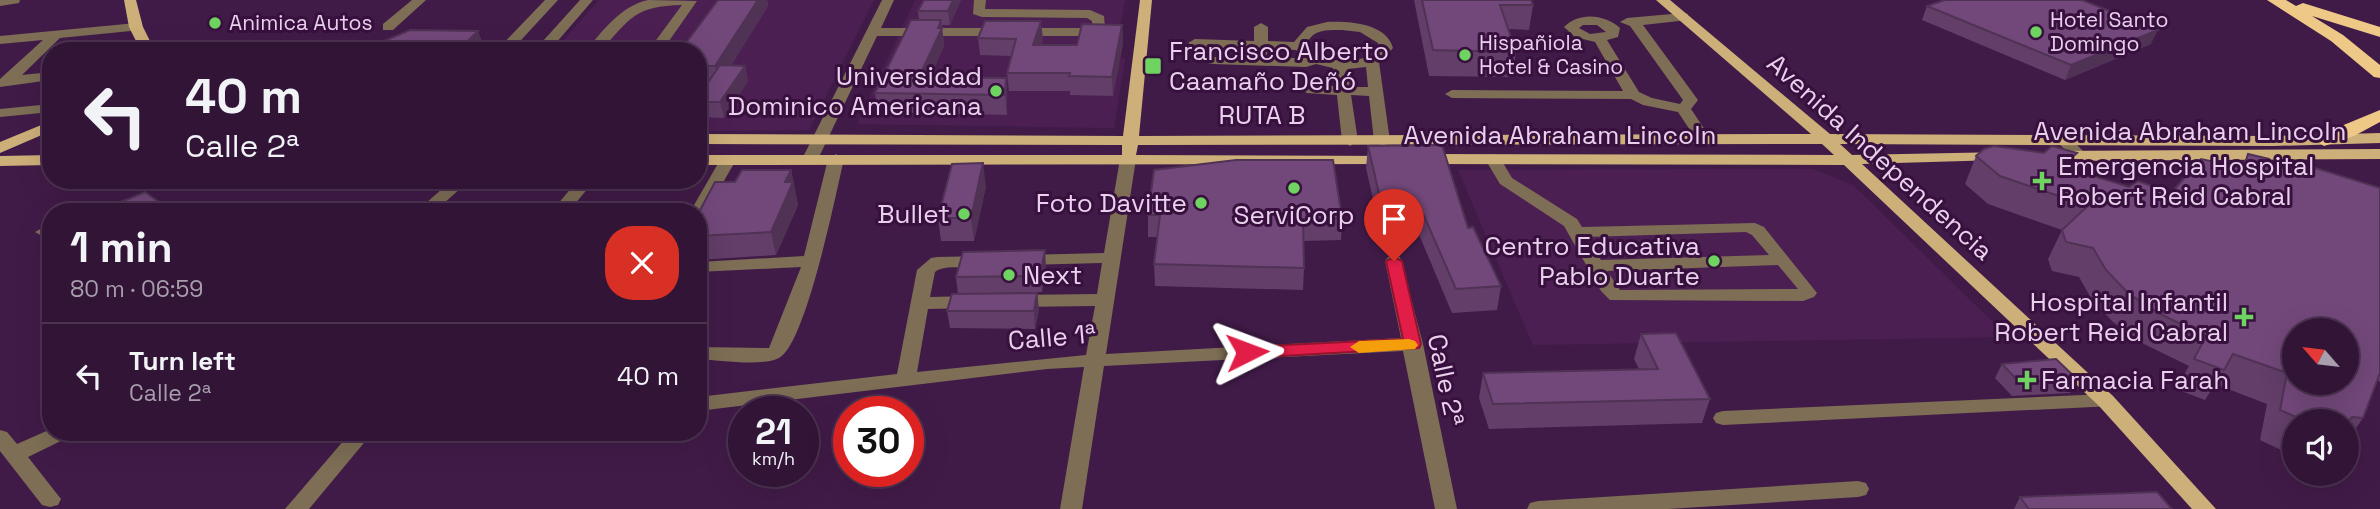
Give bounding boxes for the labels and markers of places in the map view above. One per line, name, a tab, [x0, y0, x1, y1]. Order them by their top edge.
place label: Hotel Santo Domingo	[2050, 6, 2168, 57]
place label: Animica Autos	[229, 9, 373, 36]
marker: Animica Autos	[207, 15, 223, 31]
marker: Hotel Santo Domingo	[2028, 24, 2044, 40]
place label: Hispañiola Hotel & Casino	[1479, 29, 1623, 80]
place label: Francisco Alberto Caamaño Deñó	[1169, 34, 1389, 98]
marker: Hispañiola Hotel & Casino	[1457, 47, 1473, 63]
marker: Francisco Alberto Caamaño Deñó	[1143, 56, 1163, 76]
place label: Universidad Dominico Americana	[728, 59, 982, 123]
marker: Universidad Dominico Americana	[988, 83, 1004, 99]
place label: Emergencia Hospital Robert Reid Cabral	[2058, 149, 2314, 213]
marker: Emergencia Hospital Robert Reid Cabral	[2032, 171, 2052, 191]
marker: ServiCorp	[1286, 180, 1302, 196]
place label: Foto Davitte	[1036, 186, 1187, 220]
pin	[1364, 189, 1424, 261]
marker: Foto Davitte	[1193, 195, 1209, 211]
place label: Bullet	[877, 197, 950, 231]
place label: ServiCorp	[1234, 198, 1354, 232]
marker: Bullet	[956, 206, 972, 222]
place label: Centro Educativa Pablo Duarte	[1484, 229, 1700, 293]
marker: Centro Educativa Pablo Duarte	[1706, 253, 1722, 269]
place label: Next	[1023, 258, 1082, 292]
marker: Next	[1001, 267, 1017, 283]
place label: Hospital Infantil Robert Reid Cabral	[1994, 285, 2228, 349]
marker: Hospital Infantil Robert Reid Cabral	[2234, 307, 2254, 327]
place label: Farmacia Farah	[2041, 363, 2229, 397]
marker: Farmacia Farah	[2019, 372, 2035, 388]

